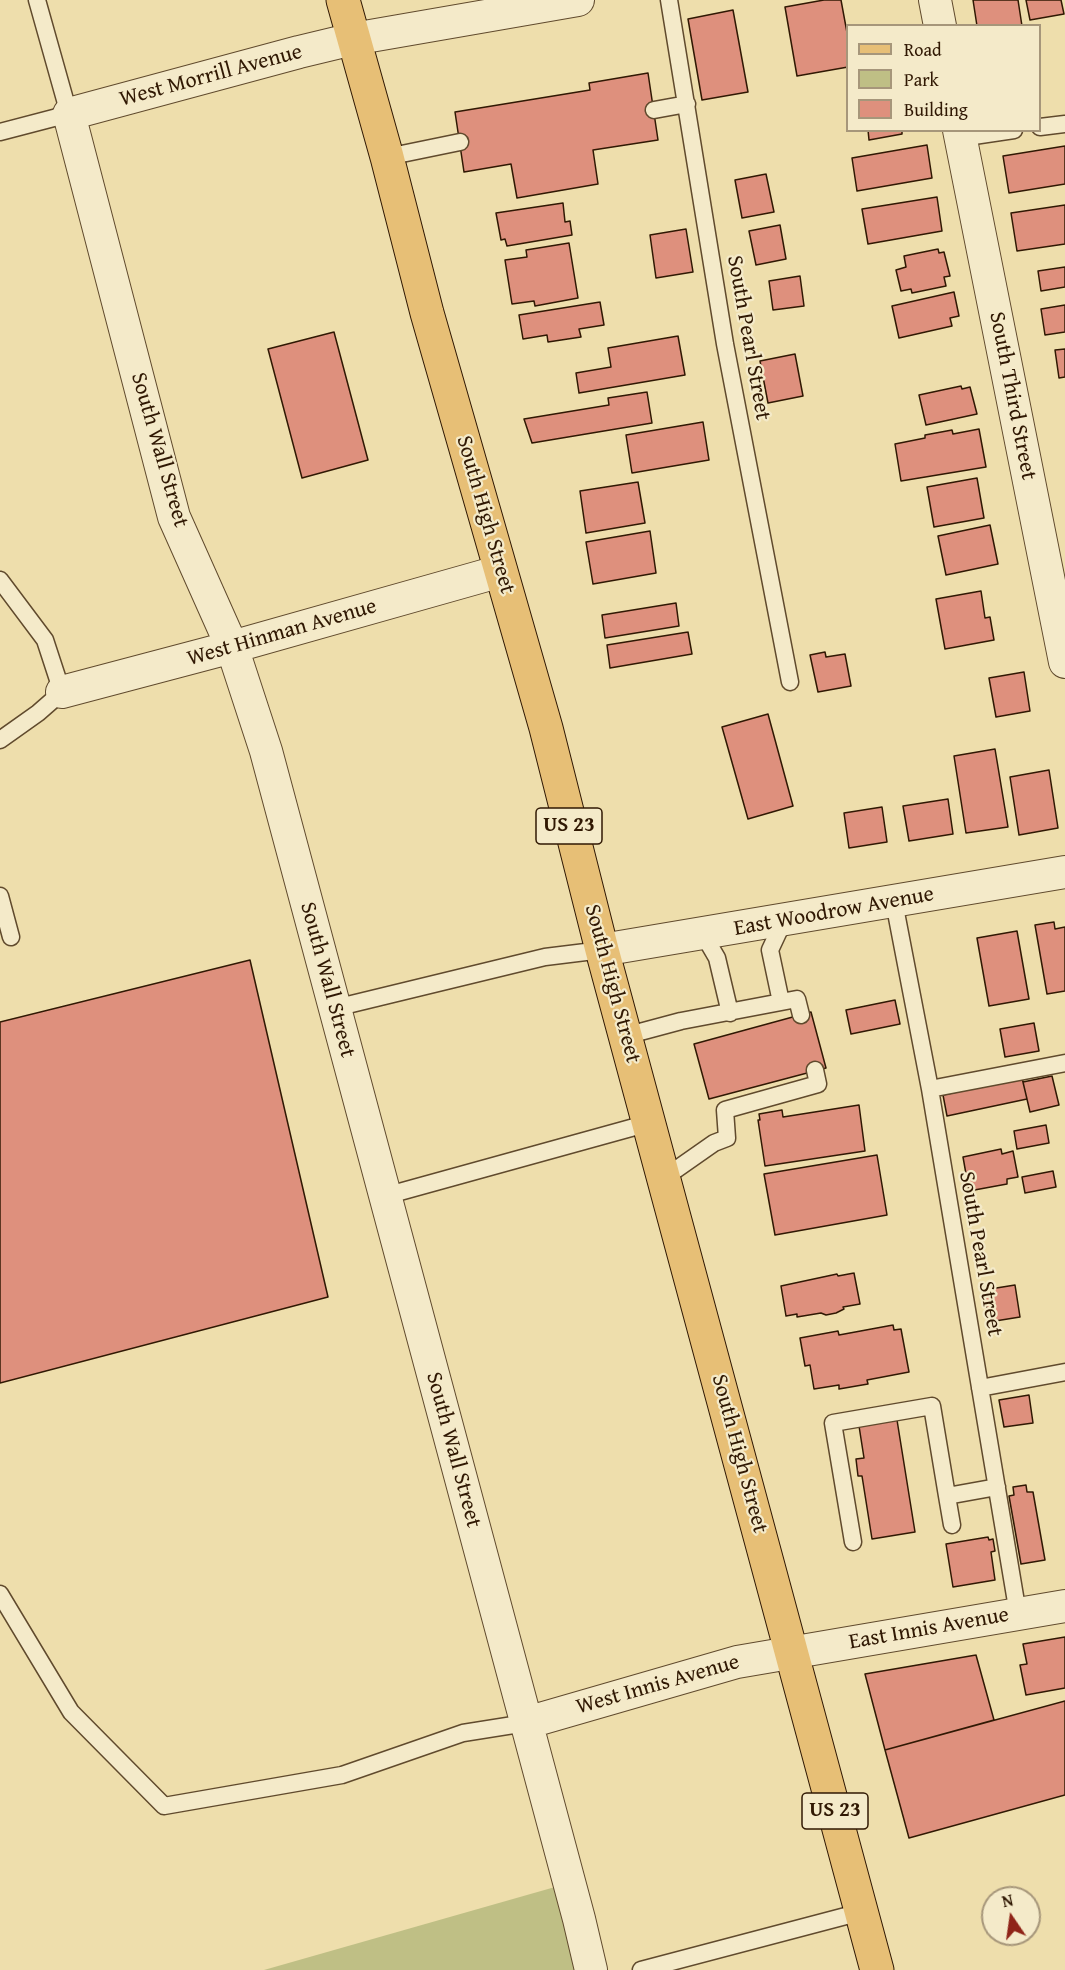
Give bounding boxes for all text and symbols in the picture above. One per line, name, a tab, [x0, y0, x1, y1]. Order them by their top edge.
legend	[846, 24, 1041, 132]
text: Road	[904, 36, 942, 63]
street label: West Morrill Avenue	[117, 39, 305, 113]
text: Park	[904, 66, 939, 93]
text: Building	[904, 96, 968, 123]
street label: South Pearl Street	[720, 253, 776, 423]
street label: South Third Street	[983, 310, 1041, 482]
street label: South Wall Street	[124, 369, 194, 531]
street label: South High Street	[450, 433, 520, 597]
street label: West Hinman Avenue	[184, 593, 380, 673]
road number: US 23	[536, 808, 602, 844]
street label: East Woodrow Avenue	[732, 881, 936, 943]
street label: South Wall Street	[294, 899, 360, 1061]
street label: South High Street	[578, 902, 646, 1066]
street label: South Pearl Street	[952, 1169, 1008, 1339]
street label: South Wall Street	[420, 1369, 486, 1531]
street label: South High Street	[705, 1372, 773, 1536]
street label: East Innis Avenue	[847, 1602, 1011, 1656]
street label: West Innis Avenue	[573, 1649, 743, 1721]
road number: US 23	[802, 1793, 868, 1829]
north arrow	[981, 1886, 1041, 1946]
text: N	[999, 1888, 1015, 1913]

